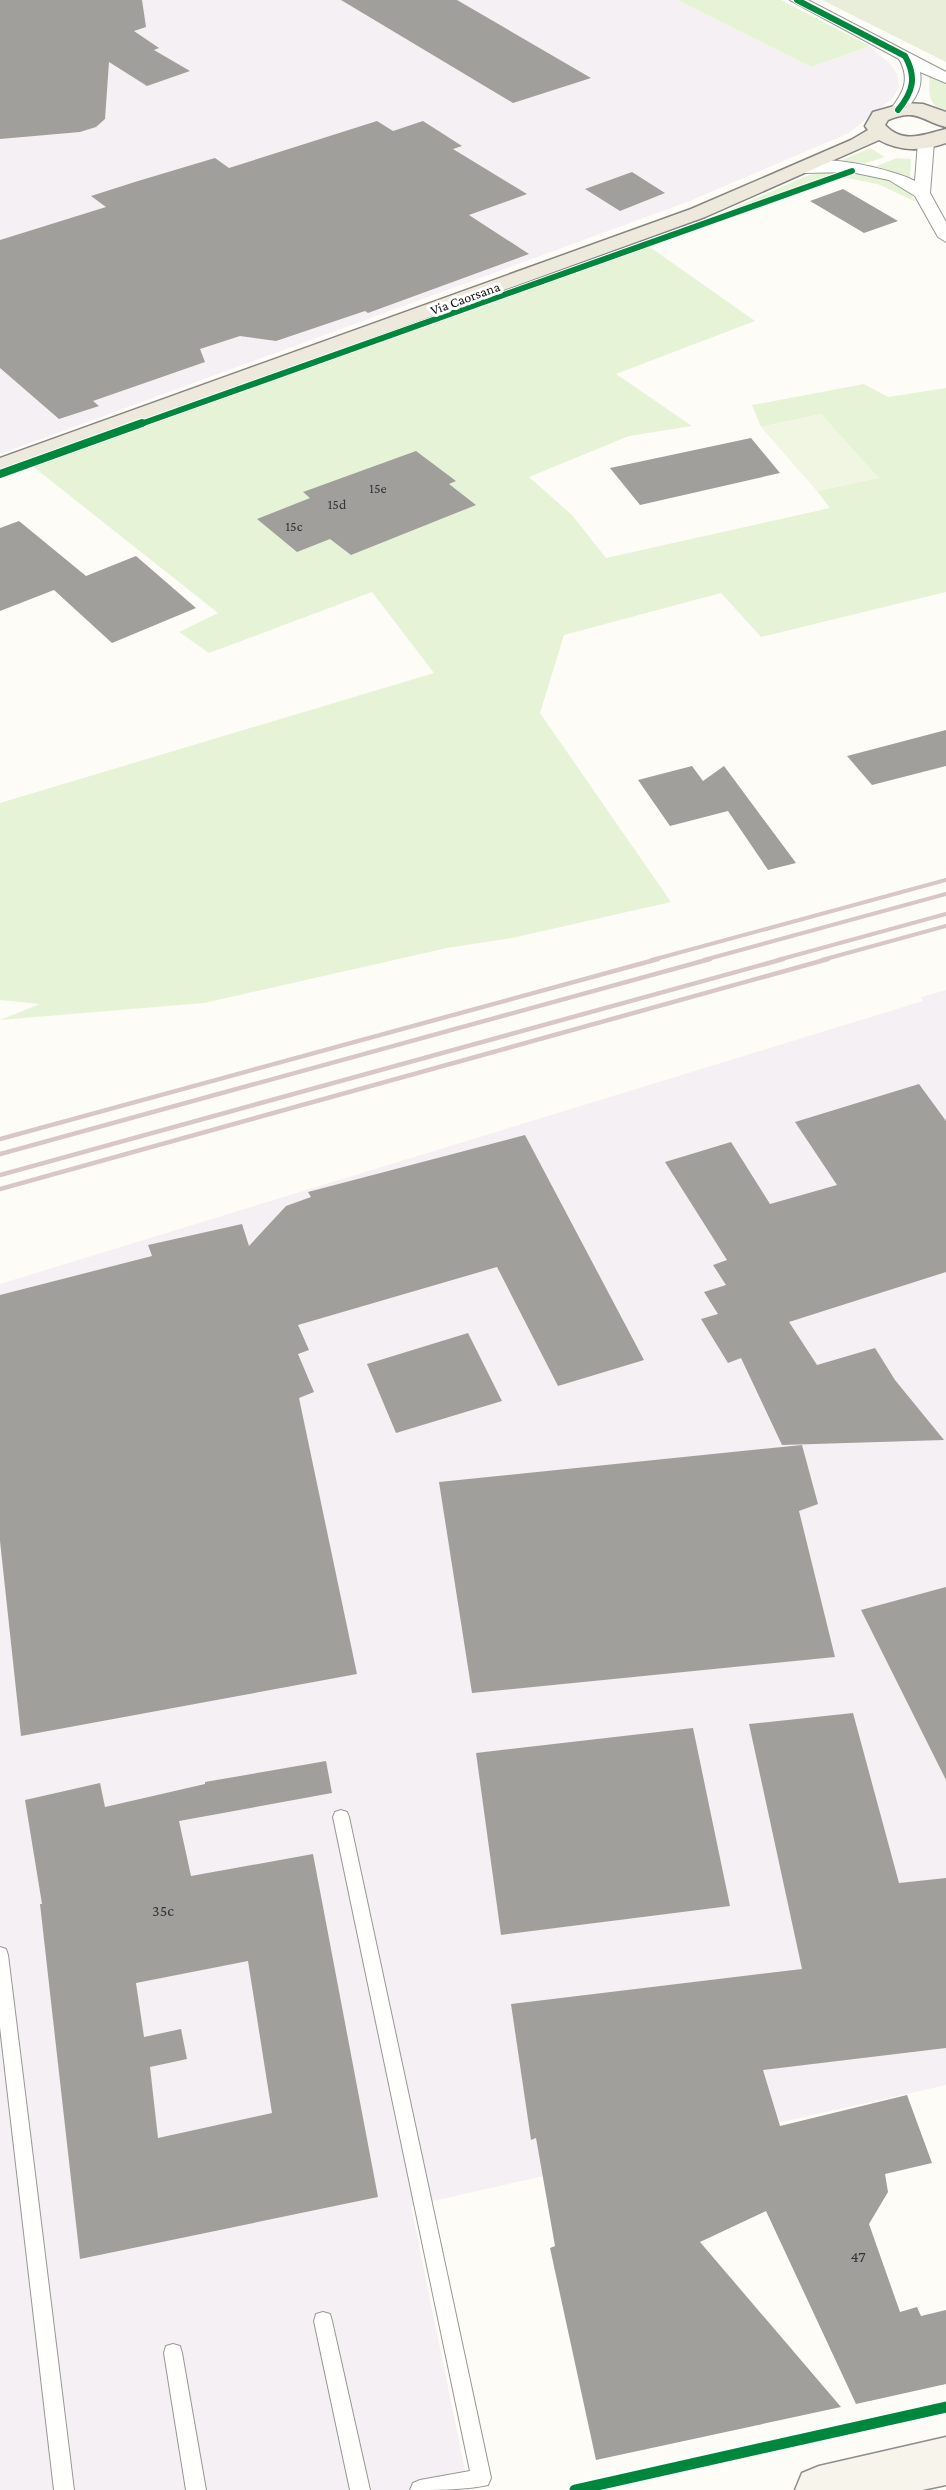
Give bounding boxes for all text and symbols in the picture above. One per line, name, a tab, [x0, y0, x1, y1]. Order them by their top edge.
street label: Via Caorsana	[428, 278, 503, 318]
house number: 15e	[369, 480, 387, 496]
house number: 15d	[328, 496, 347, 512]
house number: 15c	[285, 518, 303, 534]
house number: 35c	[152, 1902, 174, 1919]
house number: 47	[850, 2248, 866, 2265]

